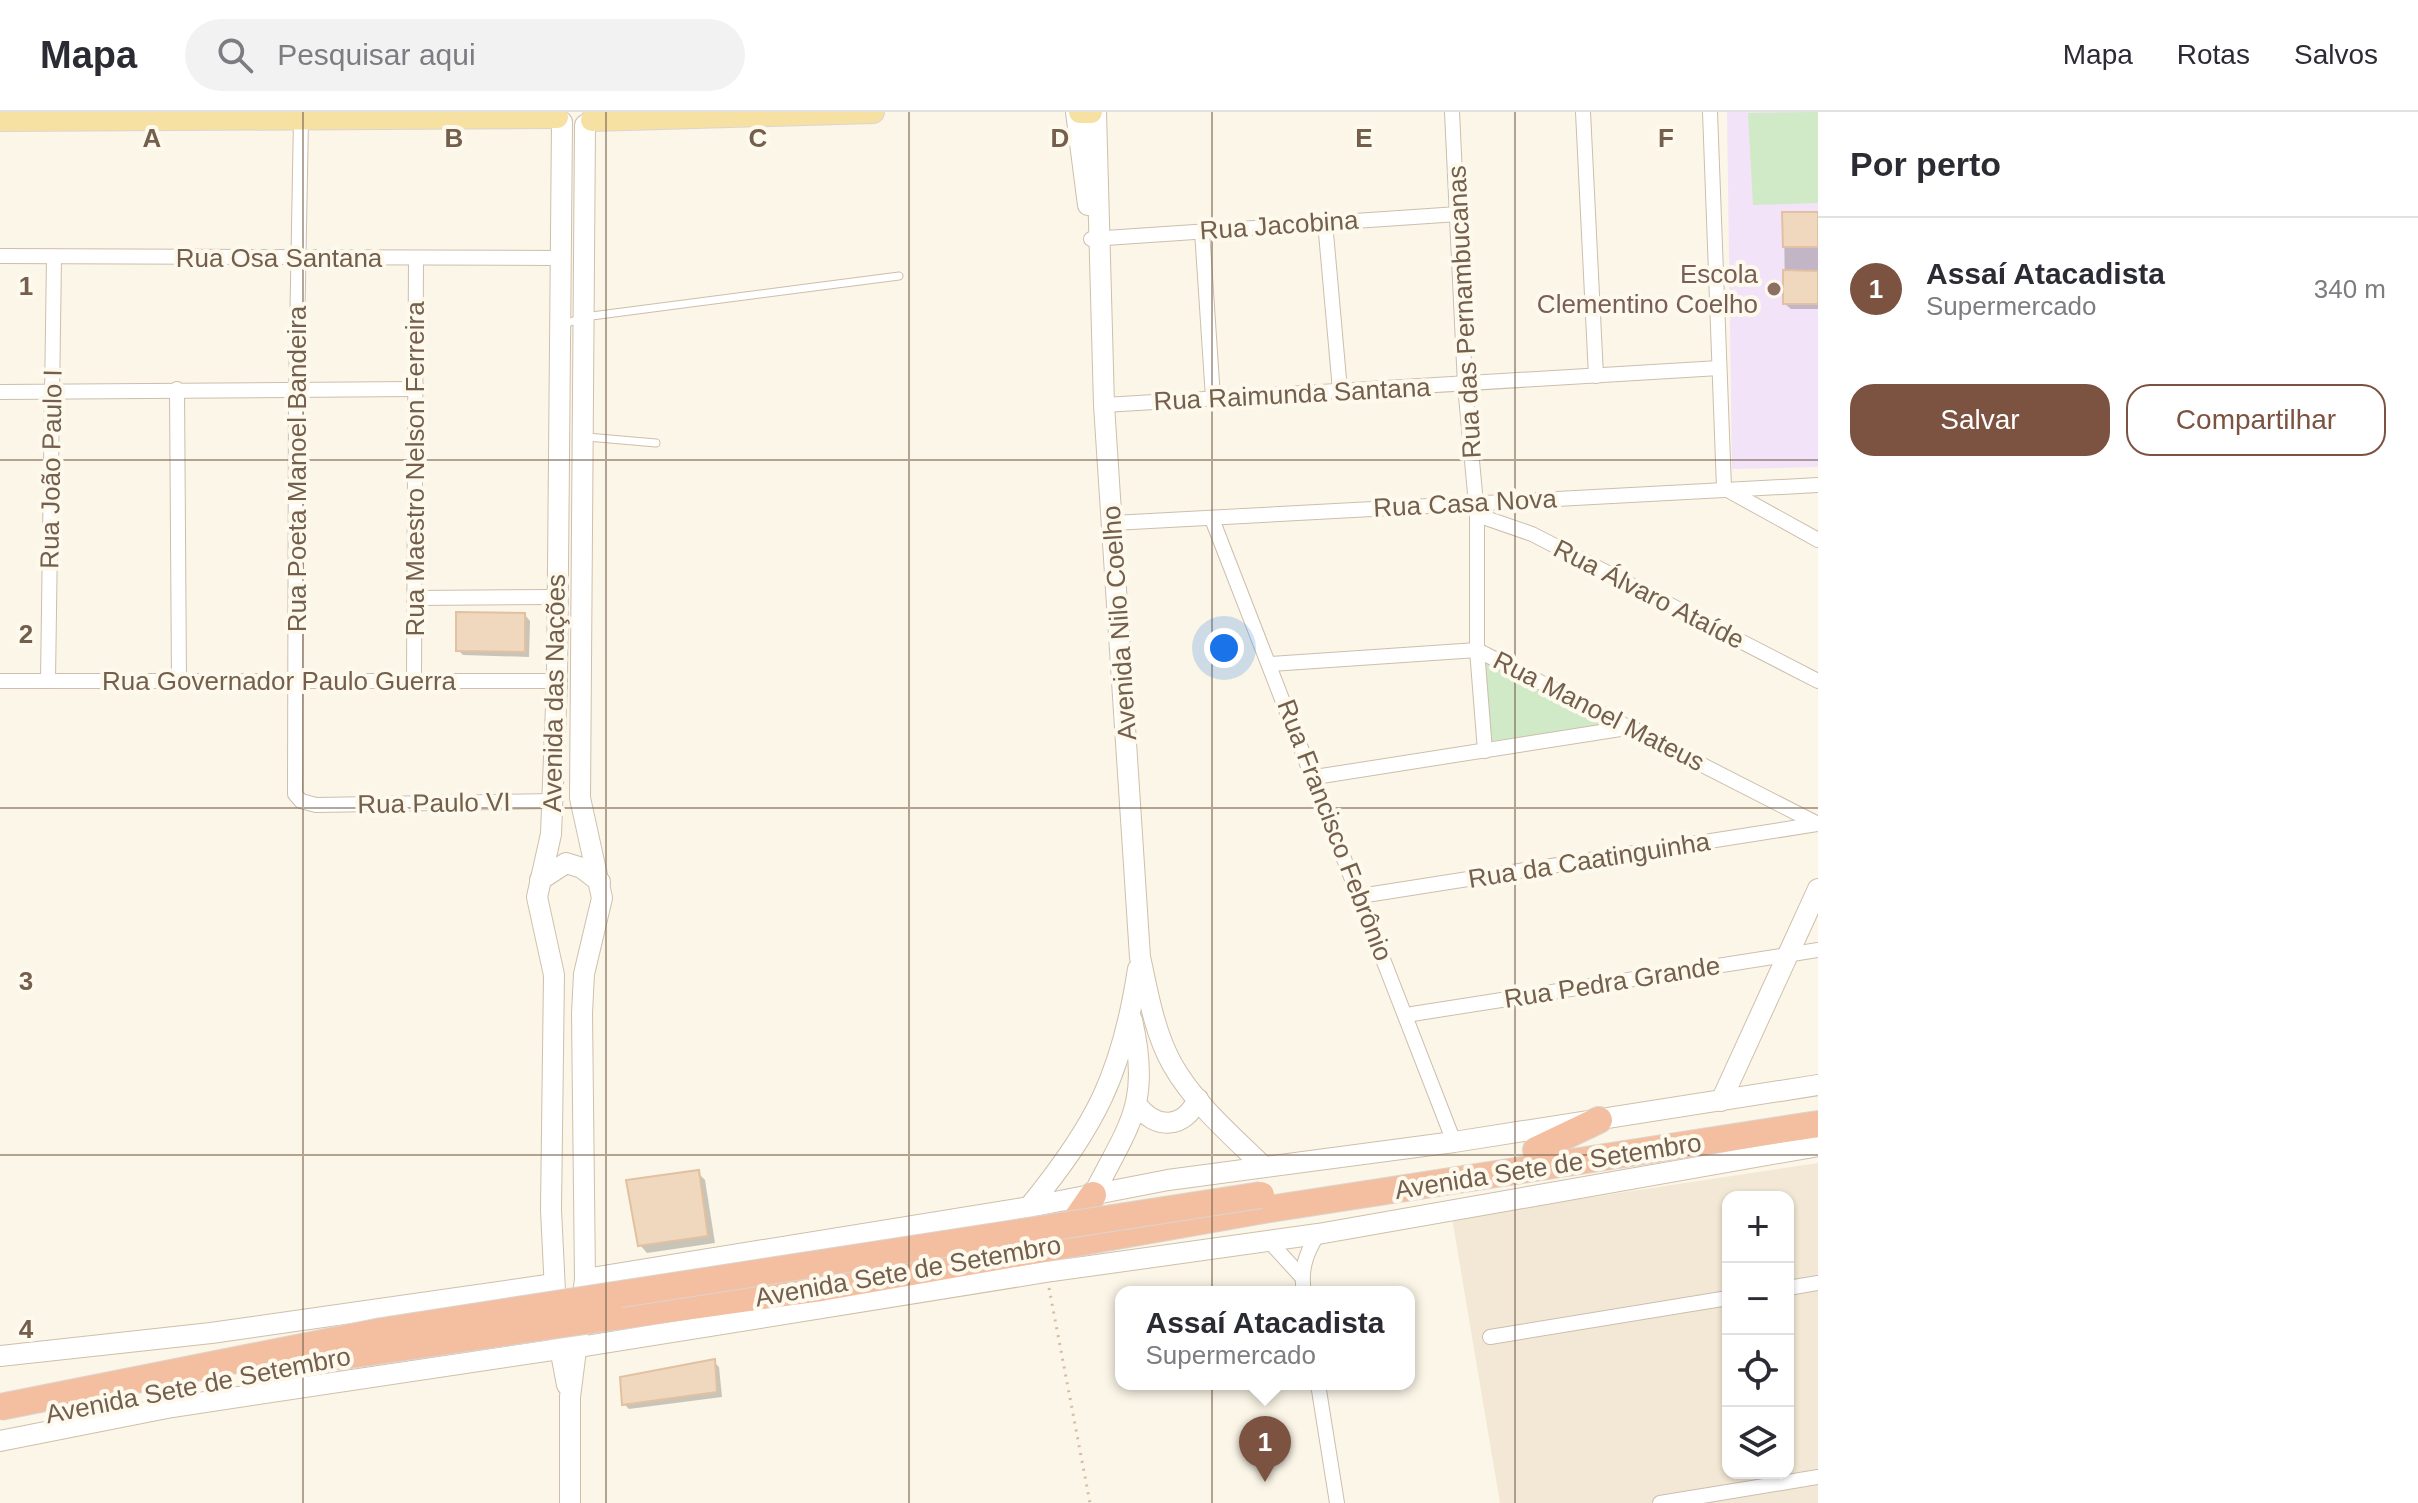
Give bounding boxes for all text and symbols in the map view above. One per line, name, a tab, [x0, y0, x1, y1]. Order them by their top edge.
search box	[185, 19, 745, 91]
icon: search	[213, 33, 257, 77]
text: Mapa	[40, 34, 137, 76]
text: Pesquisar aqui	[277, 38, 476, 71]
text: Mapa	[2063, 39, 2133, 70]
text: Rotas	[2177, 39, 2250, 70]
text: Salvos	[2294, 39, 2378, 70]
text: A	[143, 123, 162, 153]
text: B	[445, 123, 463, 153]
text: C	[749, 123, 768, 153]
text: D	[1051, 123, 1069, 153]
text: E	[1355, 123, 1373, 153]
text: F	[1658, 123, 1674, 153]
text: Por perto	[1850, 145, 2001, 183]
street label: Rua das Pernambucanas	[1441, 165, 1487, 459]
street label: Rua Jacobina	[1199, 204, 1360, 246]
street label: Rua Osa Santana	[176, 243, 383, 273]
text: Assaí Atacadista	[1926, 257, 2165, 290]
place label: Escola Clementino Coelho	[1537, 259, 1759, 319]
text: 1	[19, 271, 33, 301]
text: 1	[1869, 274, 1883, 304]
text: 340 m	[2314, 274, 2386, 304]
marker: Escola Clementino Coelho	[1765, 280, 1783, 298]
text: Supermercado	[1926, 291, 2097, 321]
street label: Rua Maestro Nelson Ferreira	[400, 301, 430, 637]
street label: Rua Poeta Manoel Bandeira	[282, 305, 312, 632]
street label: Rua João Paulo I	[34, 369, 68, 569]
street label: Rua Raimunda Santana	[1153, 372, 1432, 416]
button: Salvar	[1850, 384, 2110, 456]
button: Compartilhar	[2126, 384, 2386, 456]
street label: Rua Casa Nova	[1373, 483, 1558, 523]
street label: Avenida Nilo Coelho	[1096, 505, 1142, 741]
street label: Rua Álvaro Ataíde	[1549, 533, 1749, 655]
street label: Avenida das Nações	[537, 574, 571, 812]
text: 2	[19, 619, 33, 649]
your location	[1204, 628, 1244, 668]
street label: Rua Manoel Mateus	[1489, 645, 1709, 777]
street label: Rua Governador Paulo Guerra	[102, 666, 457, 696]
street label: Rua Francisco Febrônio	[1271, 695, 1399, 965]
street label: Rua Paulo VI	[357, 787, 511, 819]
street label: Rua da Caatinguinha	[1466, 826, 1713, 894]
street label: Rua Pedra Grande	[1502, 950, 1722, 1014]
text: 3	[19, 966, 33, 996]
street label: Avenida Sete de Setembro	[1392, 1127, 1704, 1205]
map controls	[1722, 1191, 1794, 1479]
button: +	[1722, 1191, 1794, 1263]
street label: Avenida Sete de Setembro	[753, 1229, 1063, 1313]
button: −	[1722, 1263, 1794, 1335]
popup	[1115, 1286, 1415, 1390]
text: Assaí Atacadista	[1145, 1306, 1385, 1339]
text: 4	[19, 1314, 34, 1344]
button: locate	[1722, 1335, 1794, 1407]
text: Supermercado	[1145, 1340, 1316, 1370]
street label: Avenida Sete de Setembro	[43, 1341, 353, 1429]
button: layers	[1722, 1407, 1794, 1479]
pin: 1	[1239, 1416, 1291, 1482]

